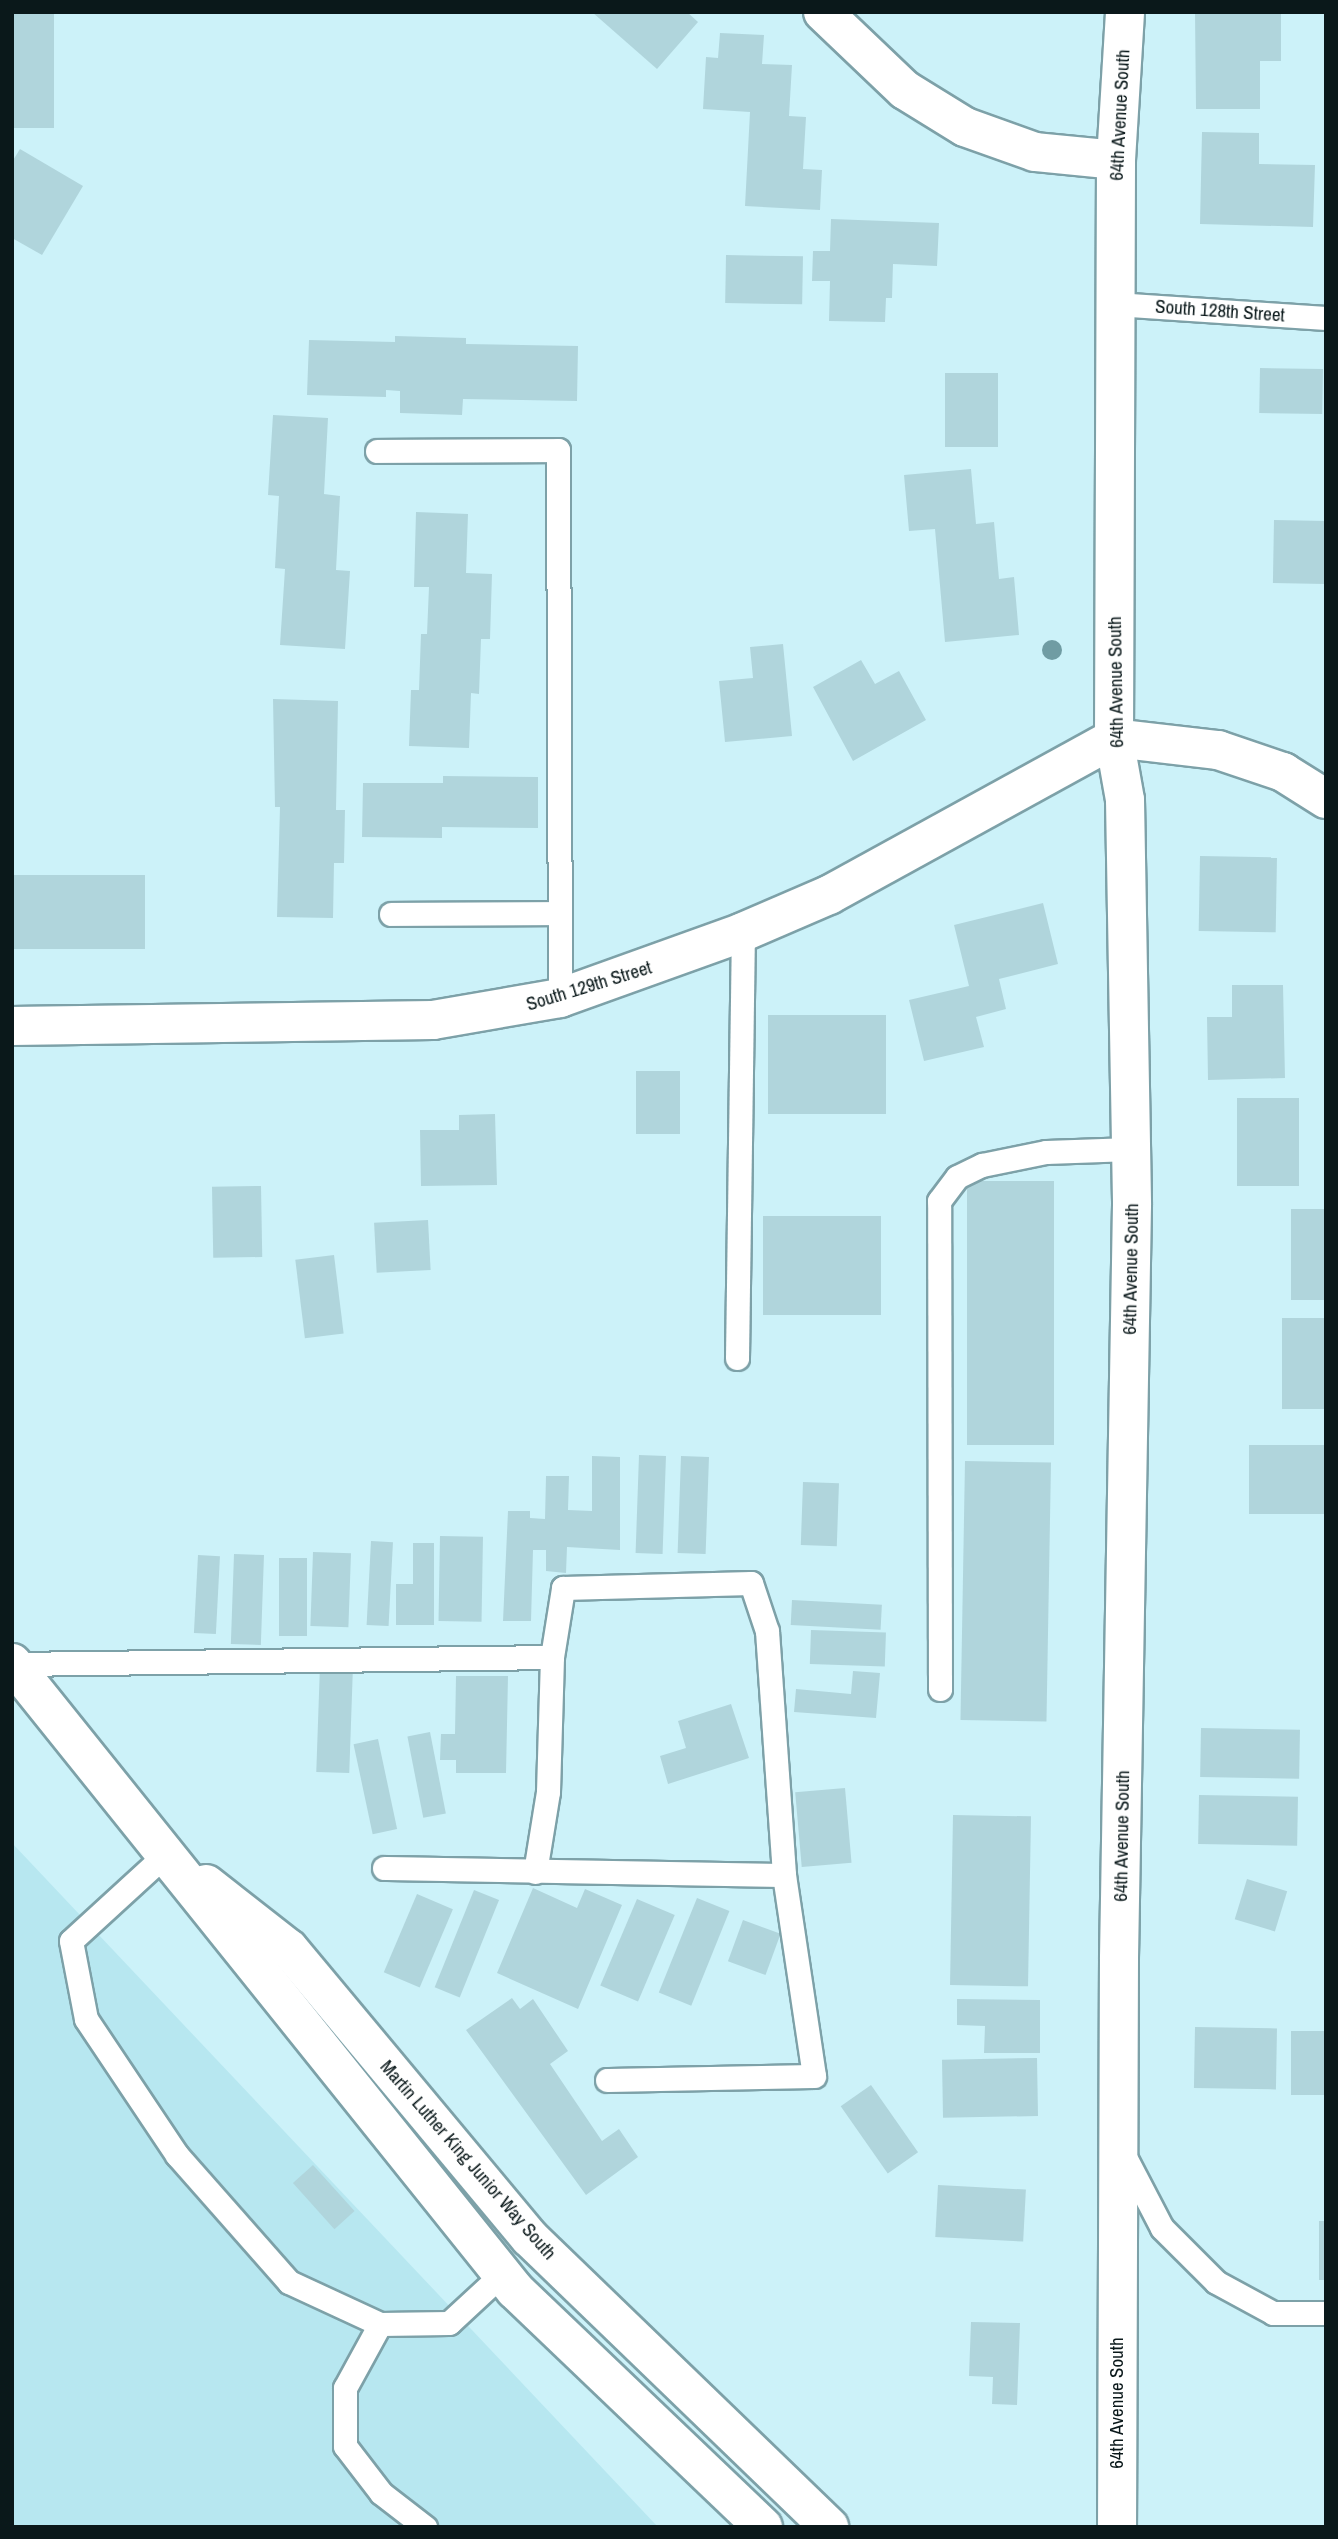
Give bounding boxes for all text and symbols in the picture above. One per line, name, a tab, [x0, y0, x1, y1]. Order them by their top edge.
street label: 64th Avenue South	[1105, 48, 1135, 182]
street label: South 128th Street	[1154, 295, 1286, 327]
street label: 64th Avenue South	[1103, 616, 1129, 748]
street label: South 129th Street	[524, 956, 654, 1016]
street label: 64th Avenue South	[1118, 1203, 1144, 1335]
street label: 64th Avenue South	[1109, 1770, 1135, 1902]
street label: Martin Luther King Junior Way South	[375, 2056, 561, 2264]
street label: 64th Avenue South	[1106, 2337, 1128, 2469]

